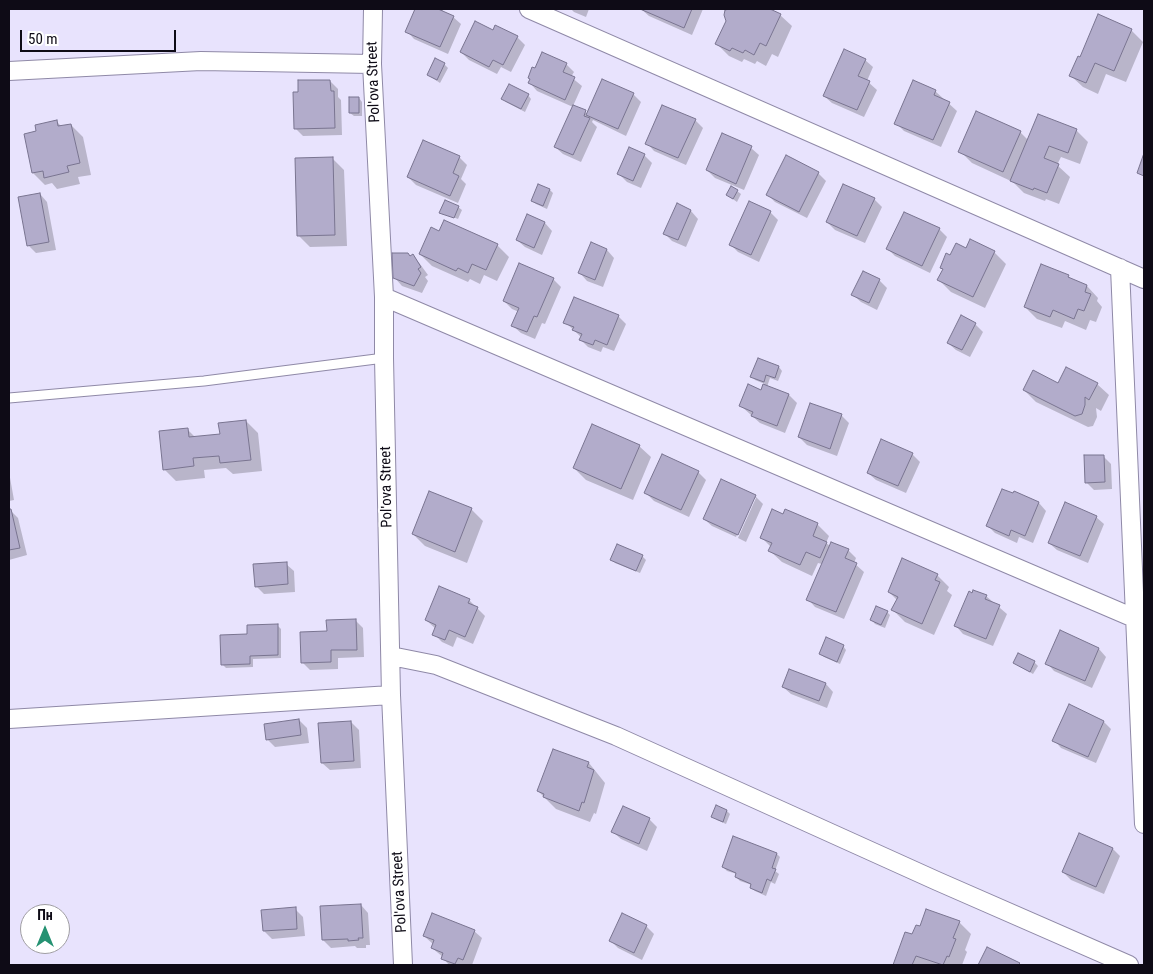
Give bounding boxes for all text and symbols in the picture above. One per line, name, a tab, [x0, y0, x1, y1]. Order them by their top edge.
scale bar	[22, 20, 179, 52]
text: 50 m	[28, 30, 58, 48]
street label: Polʹova Street	[364, 41, 384, 123]
street label: Polʹova Street	[377, 446, 397, 528]
street label: Polʹova Street	[389, 851, 411, 933]
north arrow	[20, 904, 70, 954]
text: Пн	[37, 907, 53, 923]

